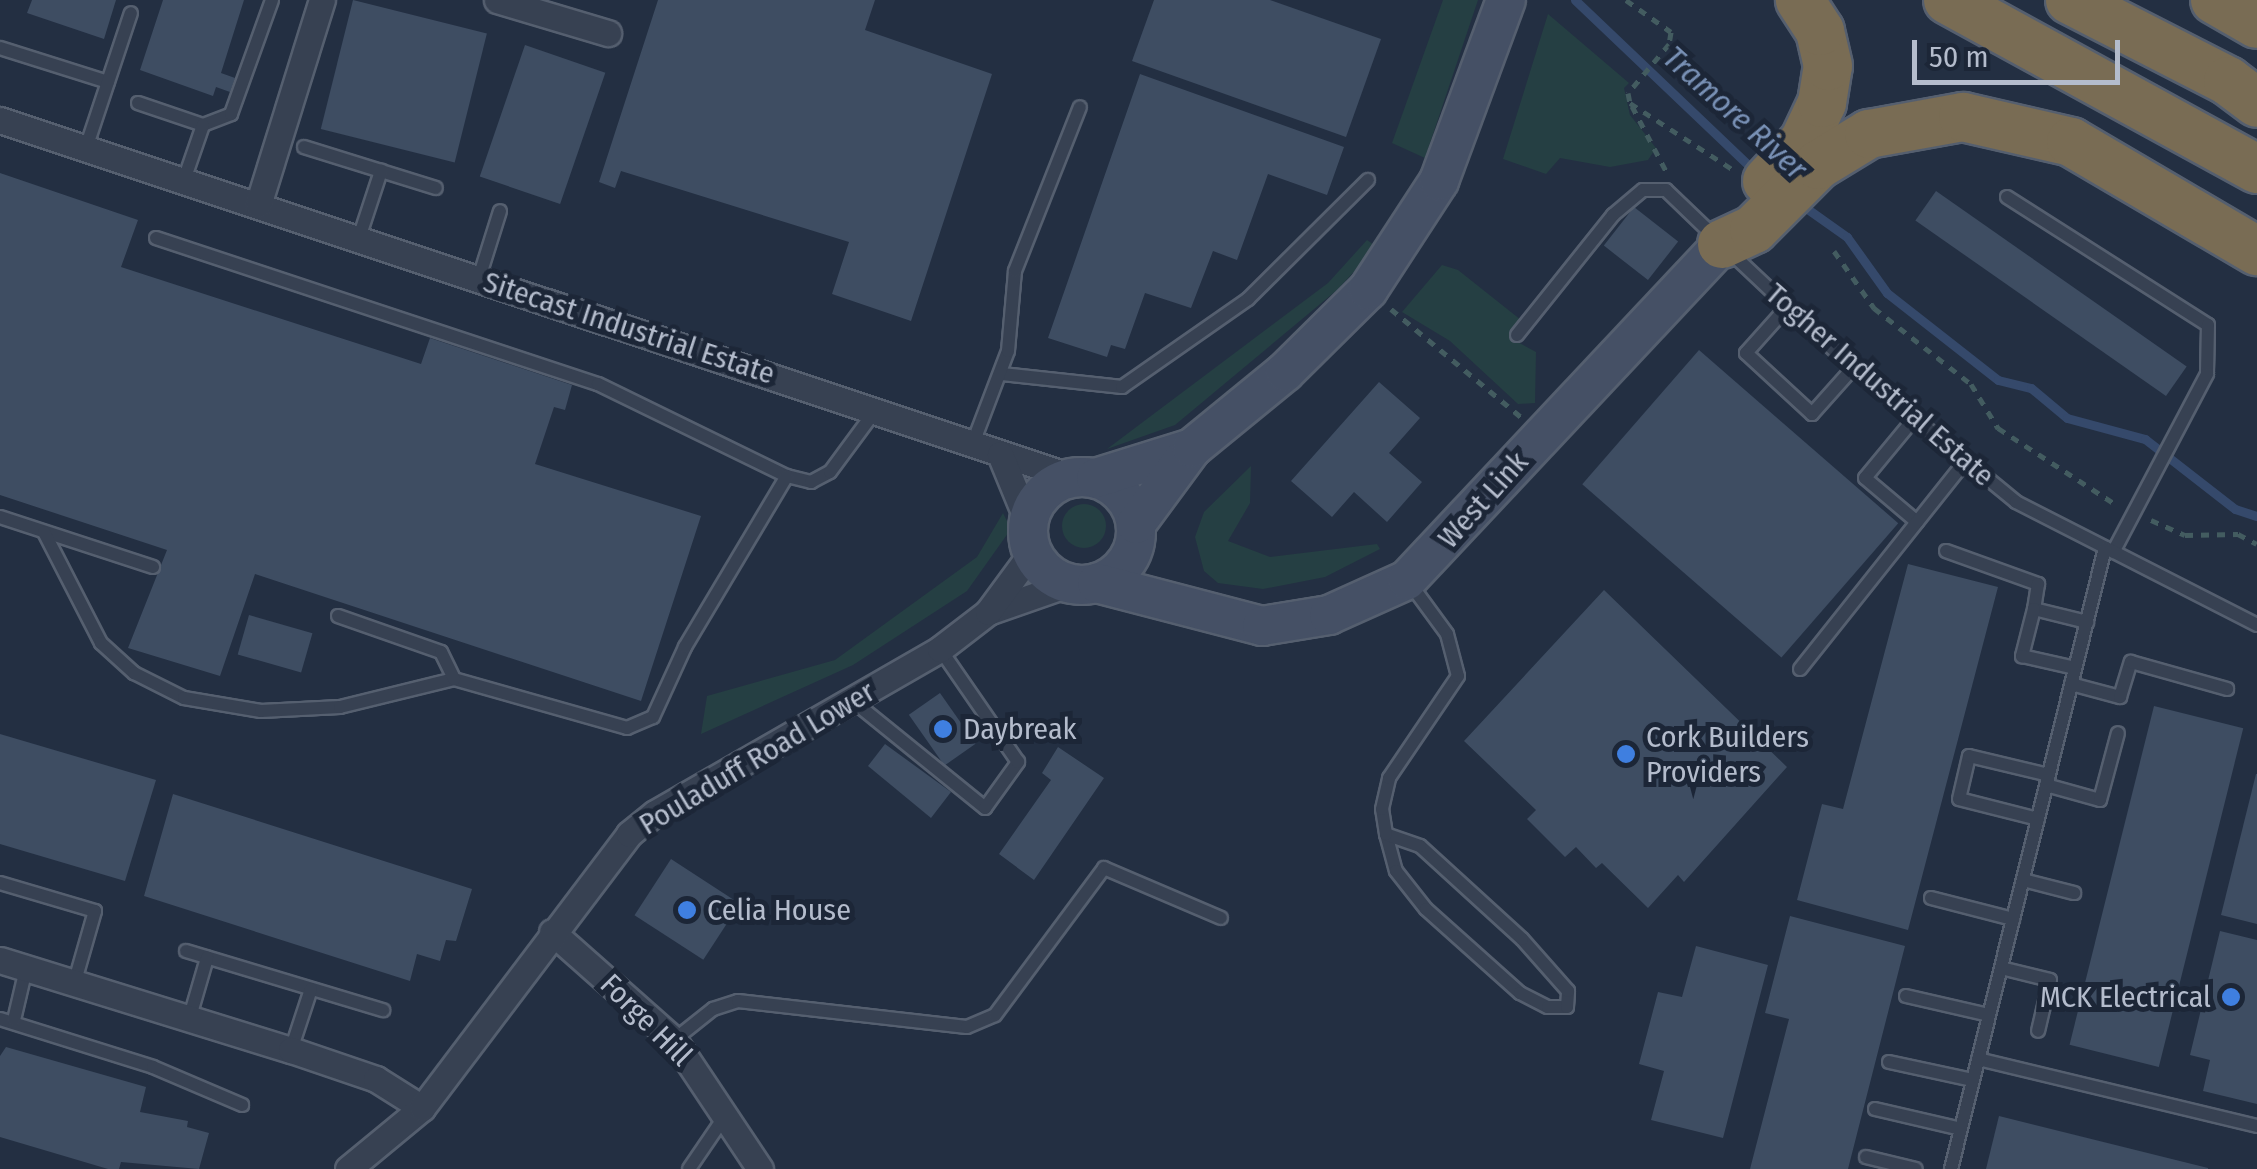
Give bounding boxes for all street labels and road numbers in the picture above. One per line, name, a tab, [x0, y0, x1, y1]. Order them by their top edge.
street label: Sitecast Industrial Estate	[479, 264, 779, 392]
street label: Togher Industrial Estate	[1758, 276, 2002, 494]
street label: West Link	[1430, 444, 1536, 556]
street label: Pouladuff Road Lower	[633, 673, 881, 843]
street label: Forge Hill	[593, 967, 699, 1073]

